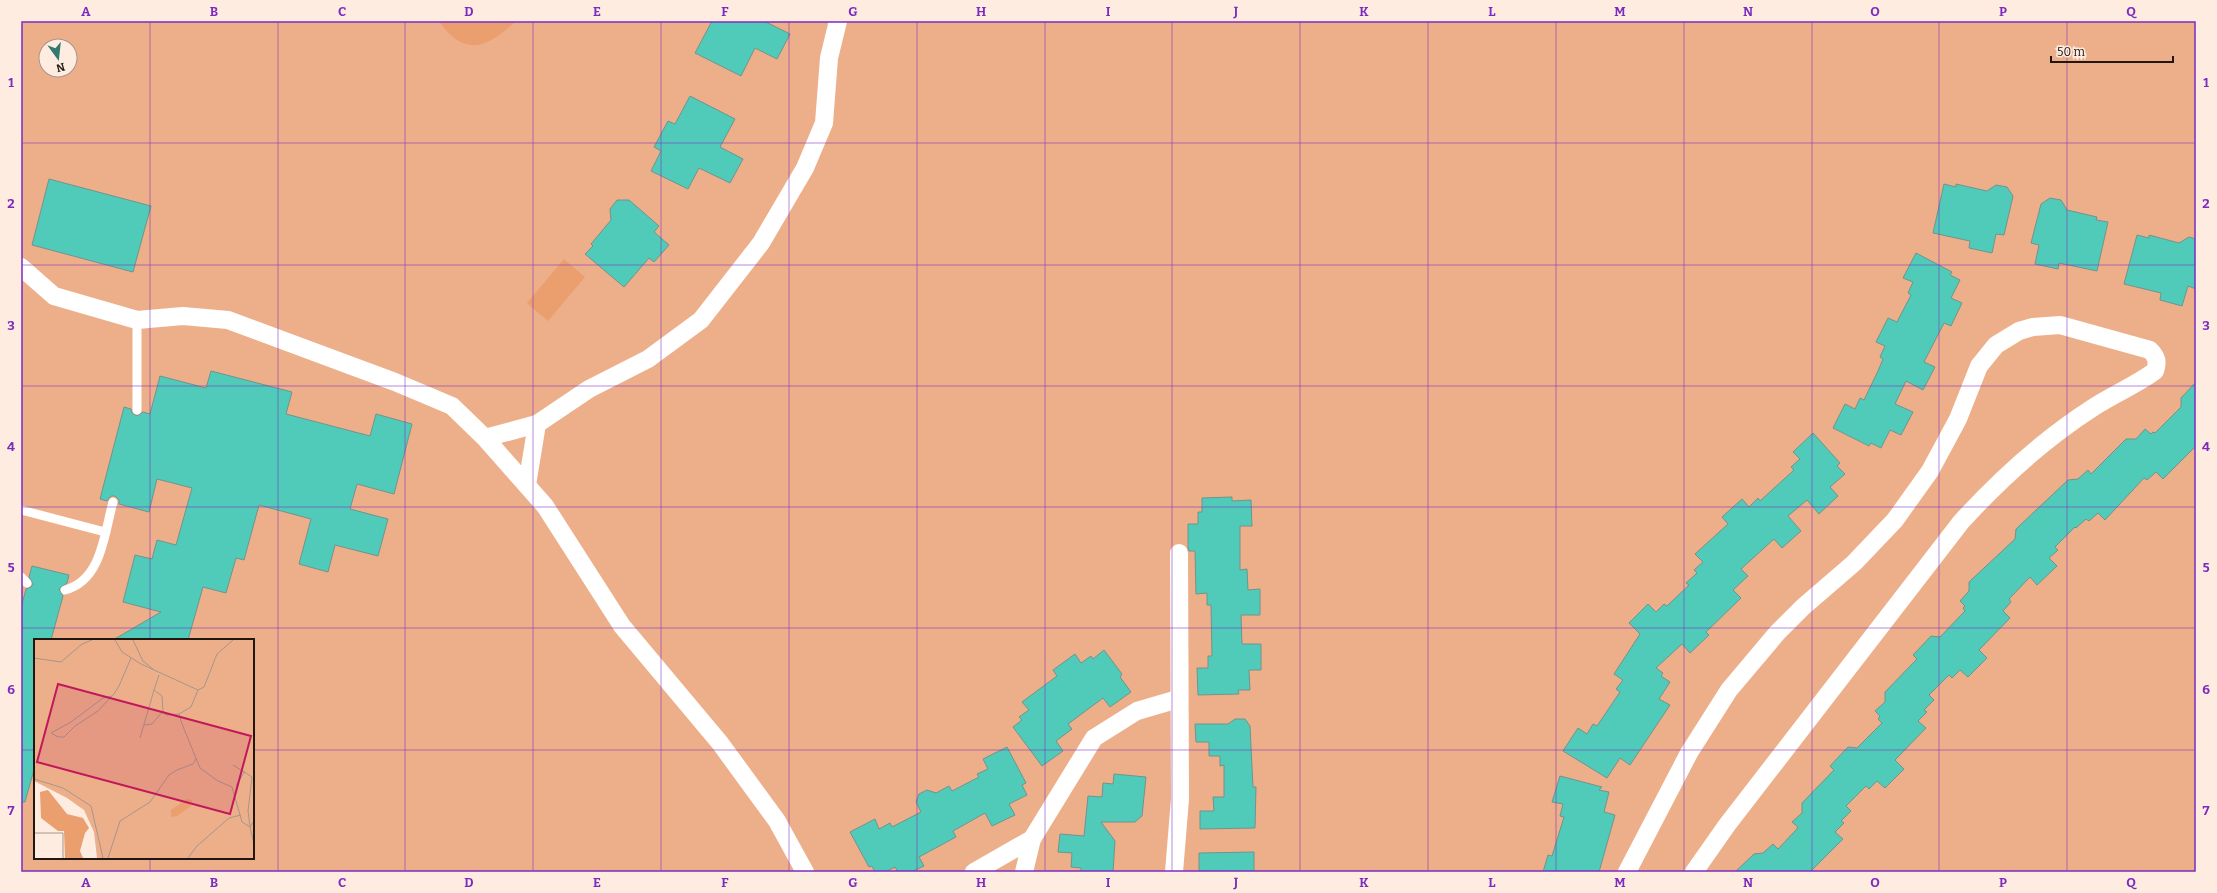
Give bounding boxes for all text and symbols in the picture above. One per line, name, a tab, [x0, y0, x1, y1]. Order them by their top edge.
text: A	[81, 4, 91, 19]
text: B	[210, 4, 218, 19]
text: C	[338, 4, 346, 19]
text: D	[464, 4, 474, 19]
text: E	[593, 4, 601, 19]
text: F	[721, 4, 729, 19]
text: G	[848, 4, 858, 19]
text: H	[976, 4, 986, 19]
text: I	[1106, 4, 1111, 19]
text: J	[1233, 4, 1239, 19]
text: K	[1359, 4, 1369, 19]
text: L	[1488, 4, 1496, 19]
text: M	[1614, 4, 1626, 19]
text: N	[1743, 4, 1753, 19]
text: O	[1870, 4, 1880, 19]
text: P	[1999, 4, 2007, 19]
text: Q	[2126, 4, 2137, 19]
north arrow	[38, 38, 78, 78]
scale bar	[2051, 38, 2173, 64]
text: 50 m	[2057, 45, 2086, 59]
text: N	[54, 60, 66, 75]
text: 1	[8, 75, 14, 90]
text: 1	[2203, 75, 2209, 90]
text: 2	[7, 196, 15, 211]
text: 2	[2202, 196, 2210, 211]
text: 3	[7, 318, 15, 333]
text: 3	[2202, 318, 2210, 333]
text: 4	[7, 439, 15, 454]
text: 4	[2202, 439, 2210, 454]
text: 5	[7, 560, 15, 575]
text: 5	[2202, 560, 2210, 575]
inset map	[34, 639, 254, 859]
text: 6	[7, 682, 15, 697]
text: 6	[2202, 682, 2210, 697]
text: 7	[8, 803, 15, 818]
text: 7	[2203, 803, 2210, 818]
text: A	[81, 875, 91, 890]
text: B	[210, 875, 218, 890]
text: C	[338, 875, 346, 890]
text: D	[464, 875, 474, 890]
text: E	[593, 875, 601, 890]
text: F	[721, 875, 729, 890]
text: G	[848, 875, 858, 890]
text: H	[976, 875, 986, 890]
text: I	[1106, 875, 1111, 890]
text: J	[1233, 875, 1239, 890]
text: K	[1359, 875, 1369, 890]
text: L	[1488, 875, 1496, 890]
text: M	[1614, 875, 1626, 890]
text: N	[1743, 875, 1753, 890]
text: O	[1870, 875, 1880, 890]
text: P	[1999, 875, 2007, 890]
text: Q	[2126, 875, 2137, 890]

